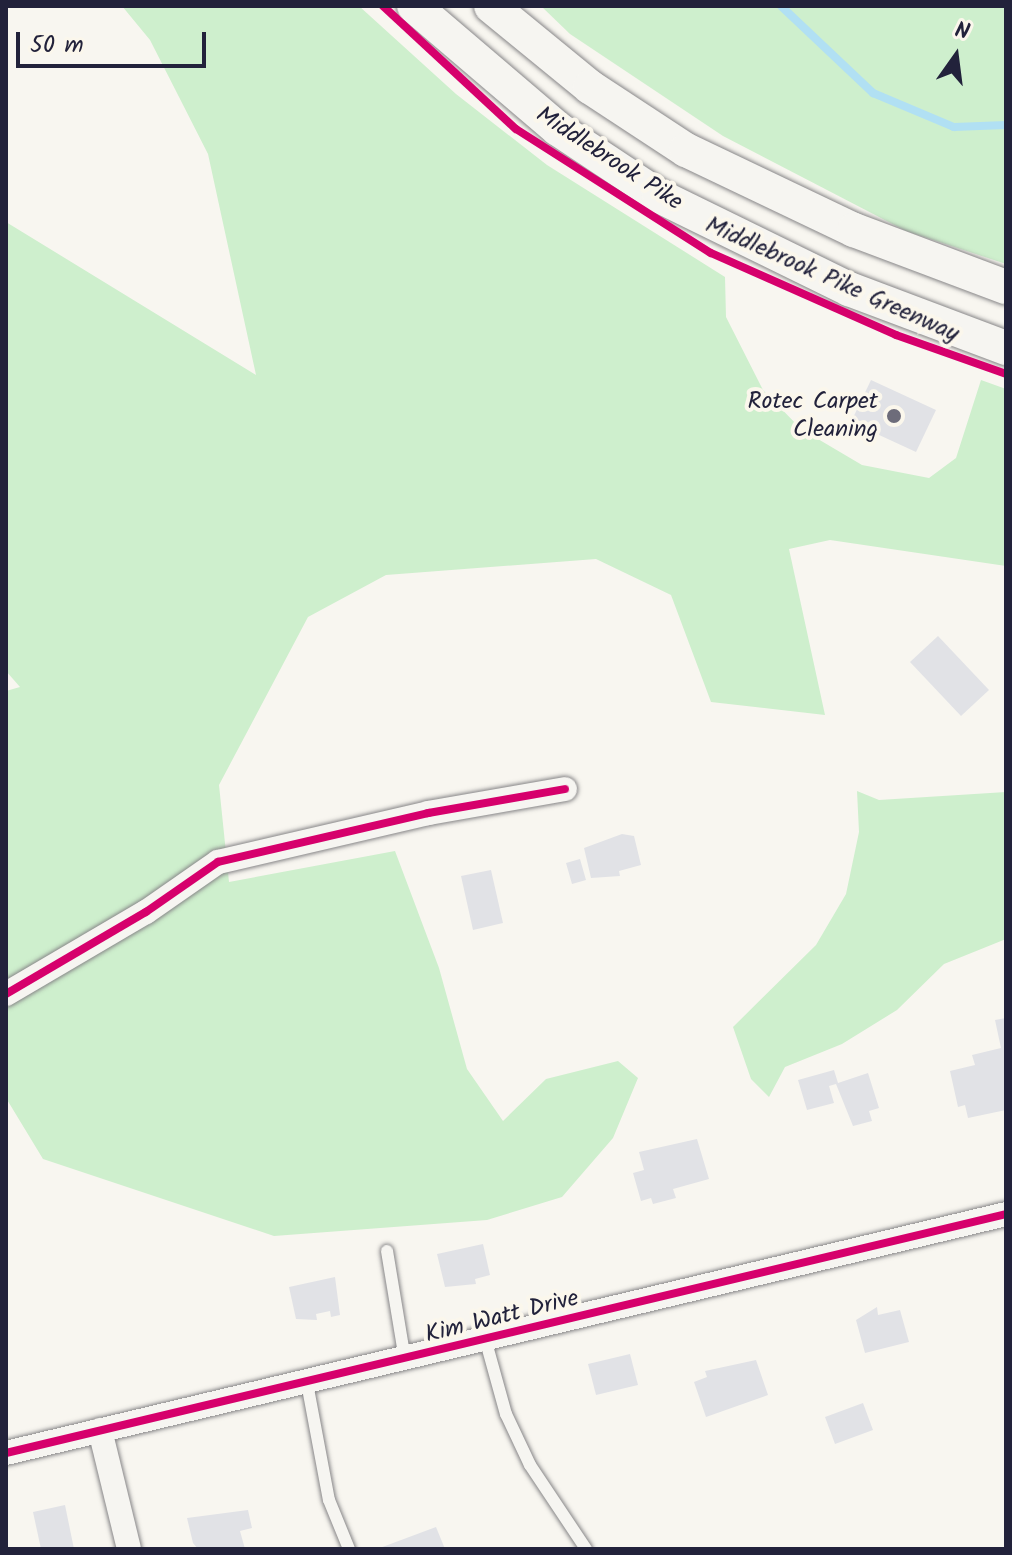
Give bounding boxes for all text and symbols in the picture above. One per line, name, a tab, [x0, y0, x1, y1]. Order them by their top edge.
text: N	[951, 14, 973, 51]
scale bar	[20, 16, 210, 66]
north arrow	[916, 16, 996, 96]
text: 50 m	[30, 26, 84, 65]
street label: Middlebrook Pike	[530, 101, 688, 217]
street label: Middlebrook Pike Greenway	[701, 211, 963, 349]
place label: Rotec Carpet Cleaning	[748, 388, 878, 444]
marker: Rotec Carpet Cleaning	[885, 407, 903, 425]
street label: Kim Watt Drive	[422, 1284, 582, 1350]

